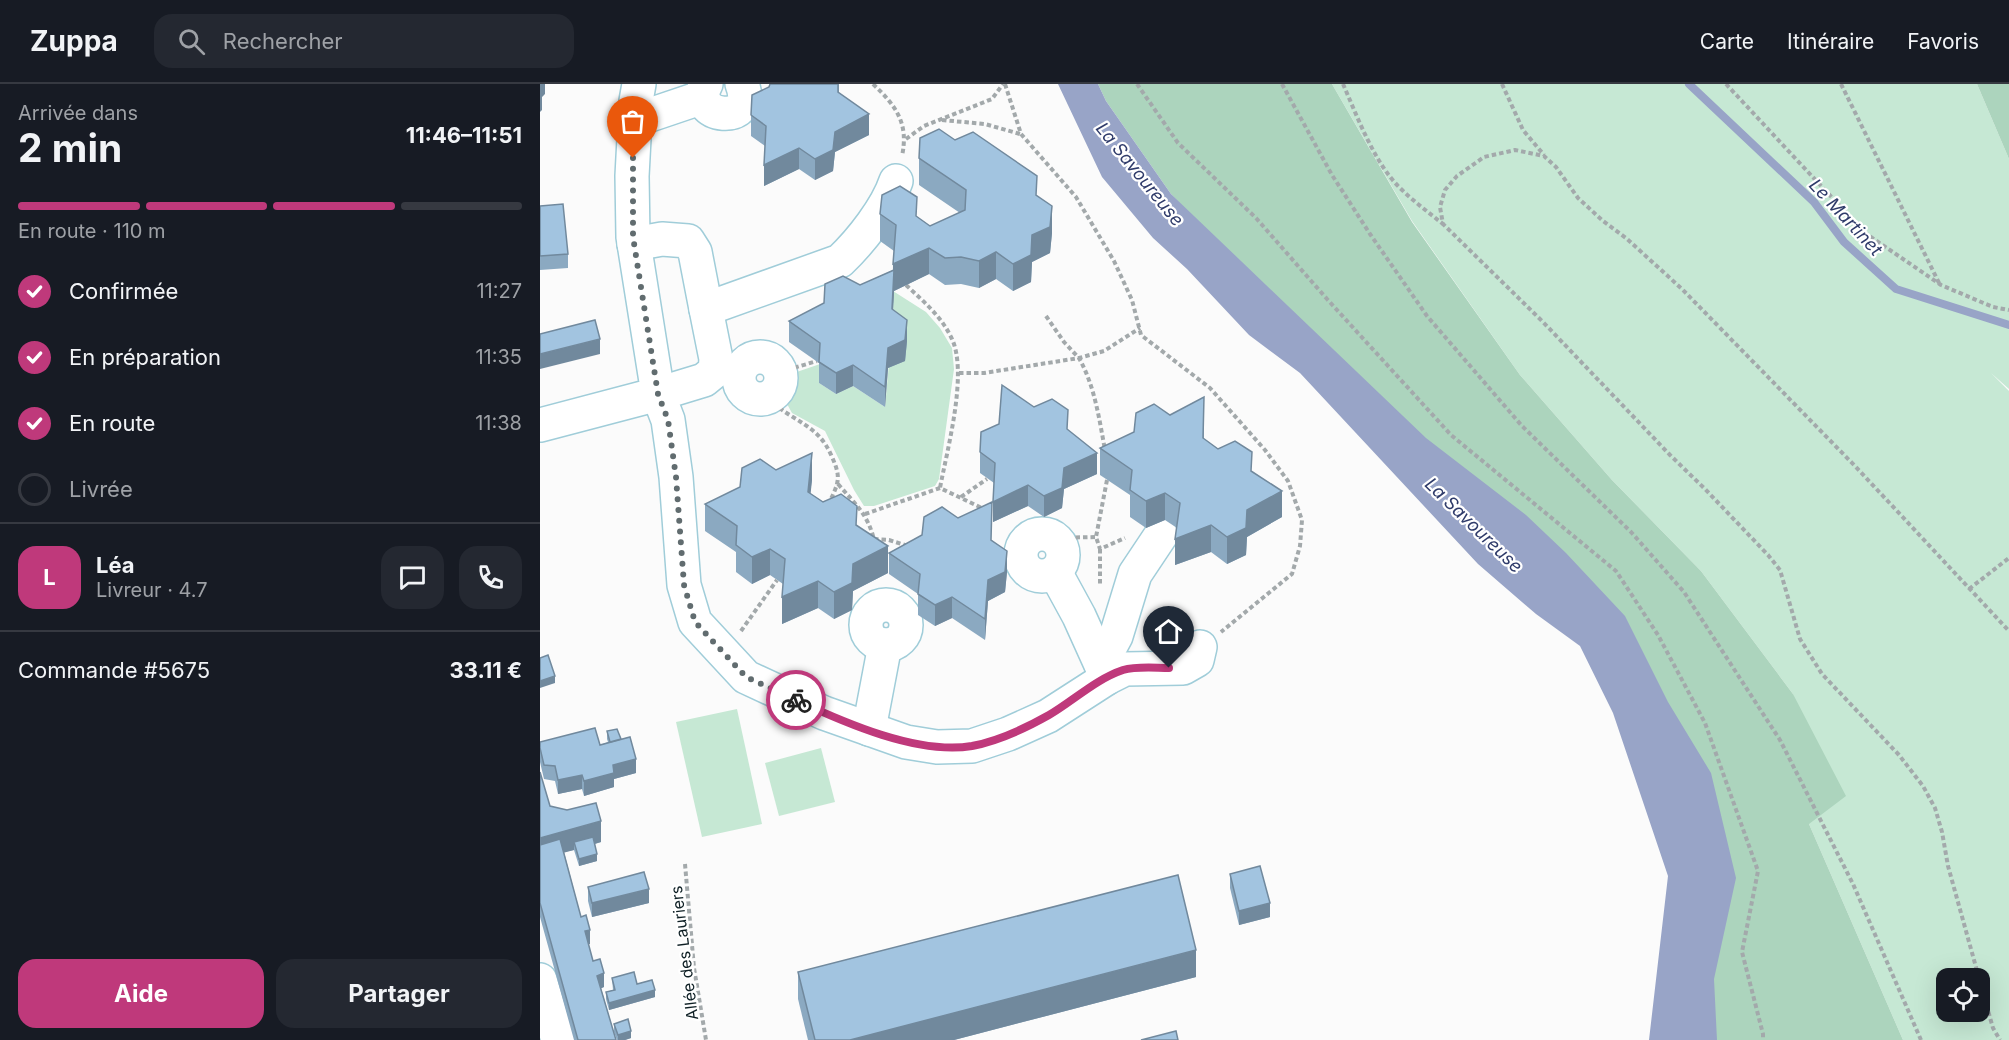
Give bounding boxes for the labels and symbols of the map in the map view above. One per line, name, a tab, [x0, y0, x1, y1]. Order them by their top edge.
pin	[607, 96, 658, 158]
water label: La Savoureuse	[1092, 118, 1188, 230]
water label: Le Martinet	[1805, 174, 1888, 260]
water label: La Savoureuse	[1421, 473, 1527, 577]
pin	[1143, 606, 1194, 668]
courier	[766, 670, 826, 730]
street label: Allée des Lauriers	[666, 885, 702, 1021]

